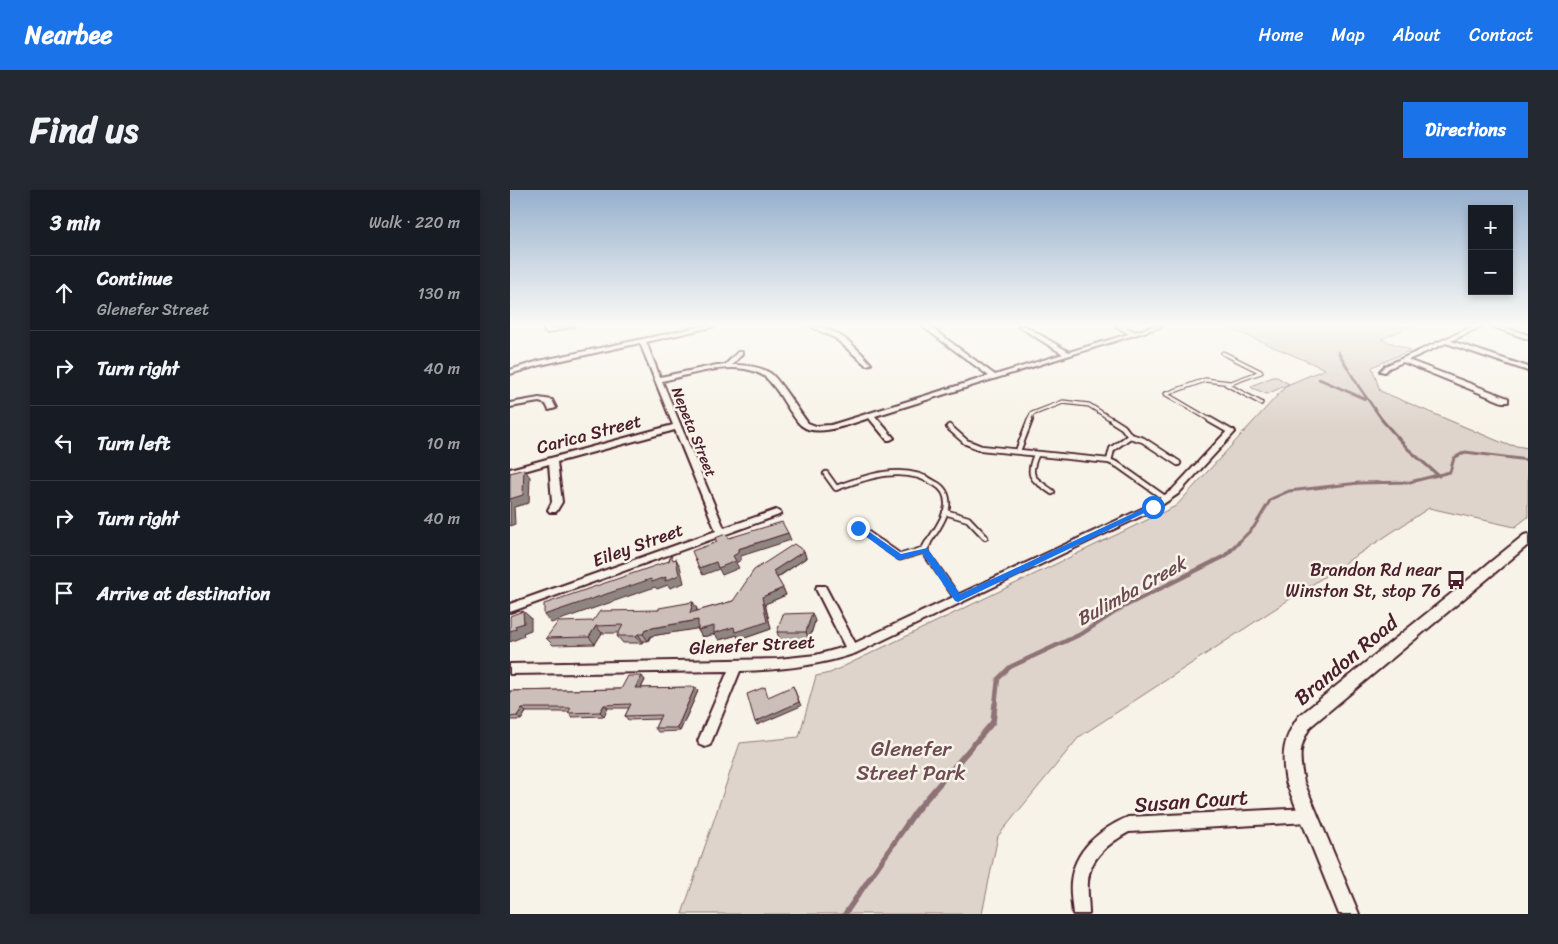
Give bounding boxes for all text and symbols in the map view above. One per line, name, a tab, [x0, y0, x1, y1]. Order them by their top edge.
text: Nearbee	[25, 14, 113, 56]
text: Home	[1259, 19, 1304, 51]
text: Map	[1332, 19, 1365, 51]
text: About	[1393, 19, 1441, 51]
text: Contact	[1469, 19, 1533, 51]
text: Find us	[30, 99, 138, 161]
button: Directions	[1403, 102, 1528, 158]
text: 3 min	[50, 204, 100, 242]
map controls	[1468, 205, 1513, 295]
button: +	[1468, 205, 1513, 250]
text: Walk · 220 m	[369, 208, 460, 237]
button: −	[1468, 250, 1513, 295]
text: Continue	[97, 262, 173, 295]
icon: ahead	[50, 279, 78, 307]
text: 130 m	[418, 279, 460, 308]
text: Glenefer Street	[97, 295, 209, 324]
text: Turn right	[97, 352, 179, 385]
icon: right	[50, 354, 78, 382]
text: 40 m	[423, 354, 460, 383]
street label: Nepeta Street	[664, 383, 724, 481]
street label: Carica Street	[533, 405, 645, 463]
text: Turn left	[97, 427, 170, 460]
icon: left	[50, 429, 78, 457]
text: 10 m	[427, 429, 460, 458]
route start	[1142, 496, 1165, 519]
text: Turn right	[97, 502, 179, 535]
icon: right	[50, 504, 78, 532]
text: 40 m	[423, 504, 460, 533]
street label: Eiley Street	[588, 514, 688, 576]
route end	[847, 517, 870, 540]
water label: Bulimba Creek	[1070, 546, 1195, 635]
place label: Brandon Rd near Winston St, stop 76	[1286, 554, 1443, 607]
bus stop icon: Brandon Rd near Winston St, stop 76	[1445, 569, 1467, 591]
text: Arrive at destination	[97, 577, 270, 610]
icon: arrive	[50, 579, 78, 607]
street label: Brandon Road	[1285, 603, 1408, 715]
street label: Glenefer Street	[688, 626, 816, 664]
park label: Glenefer Street Park	[856, 730, 966, 792]
street label: Susan Court	[1133, 778, 1249, 824]

